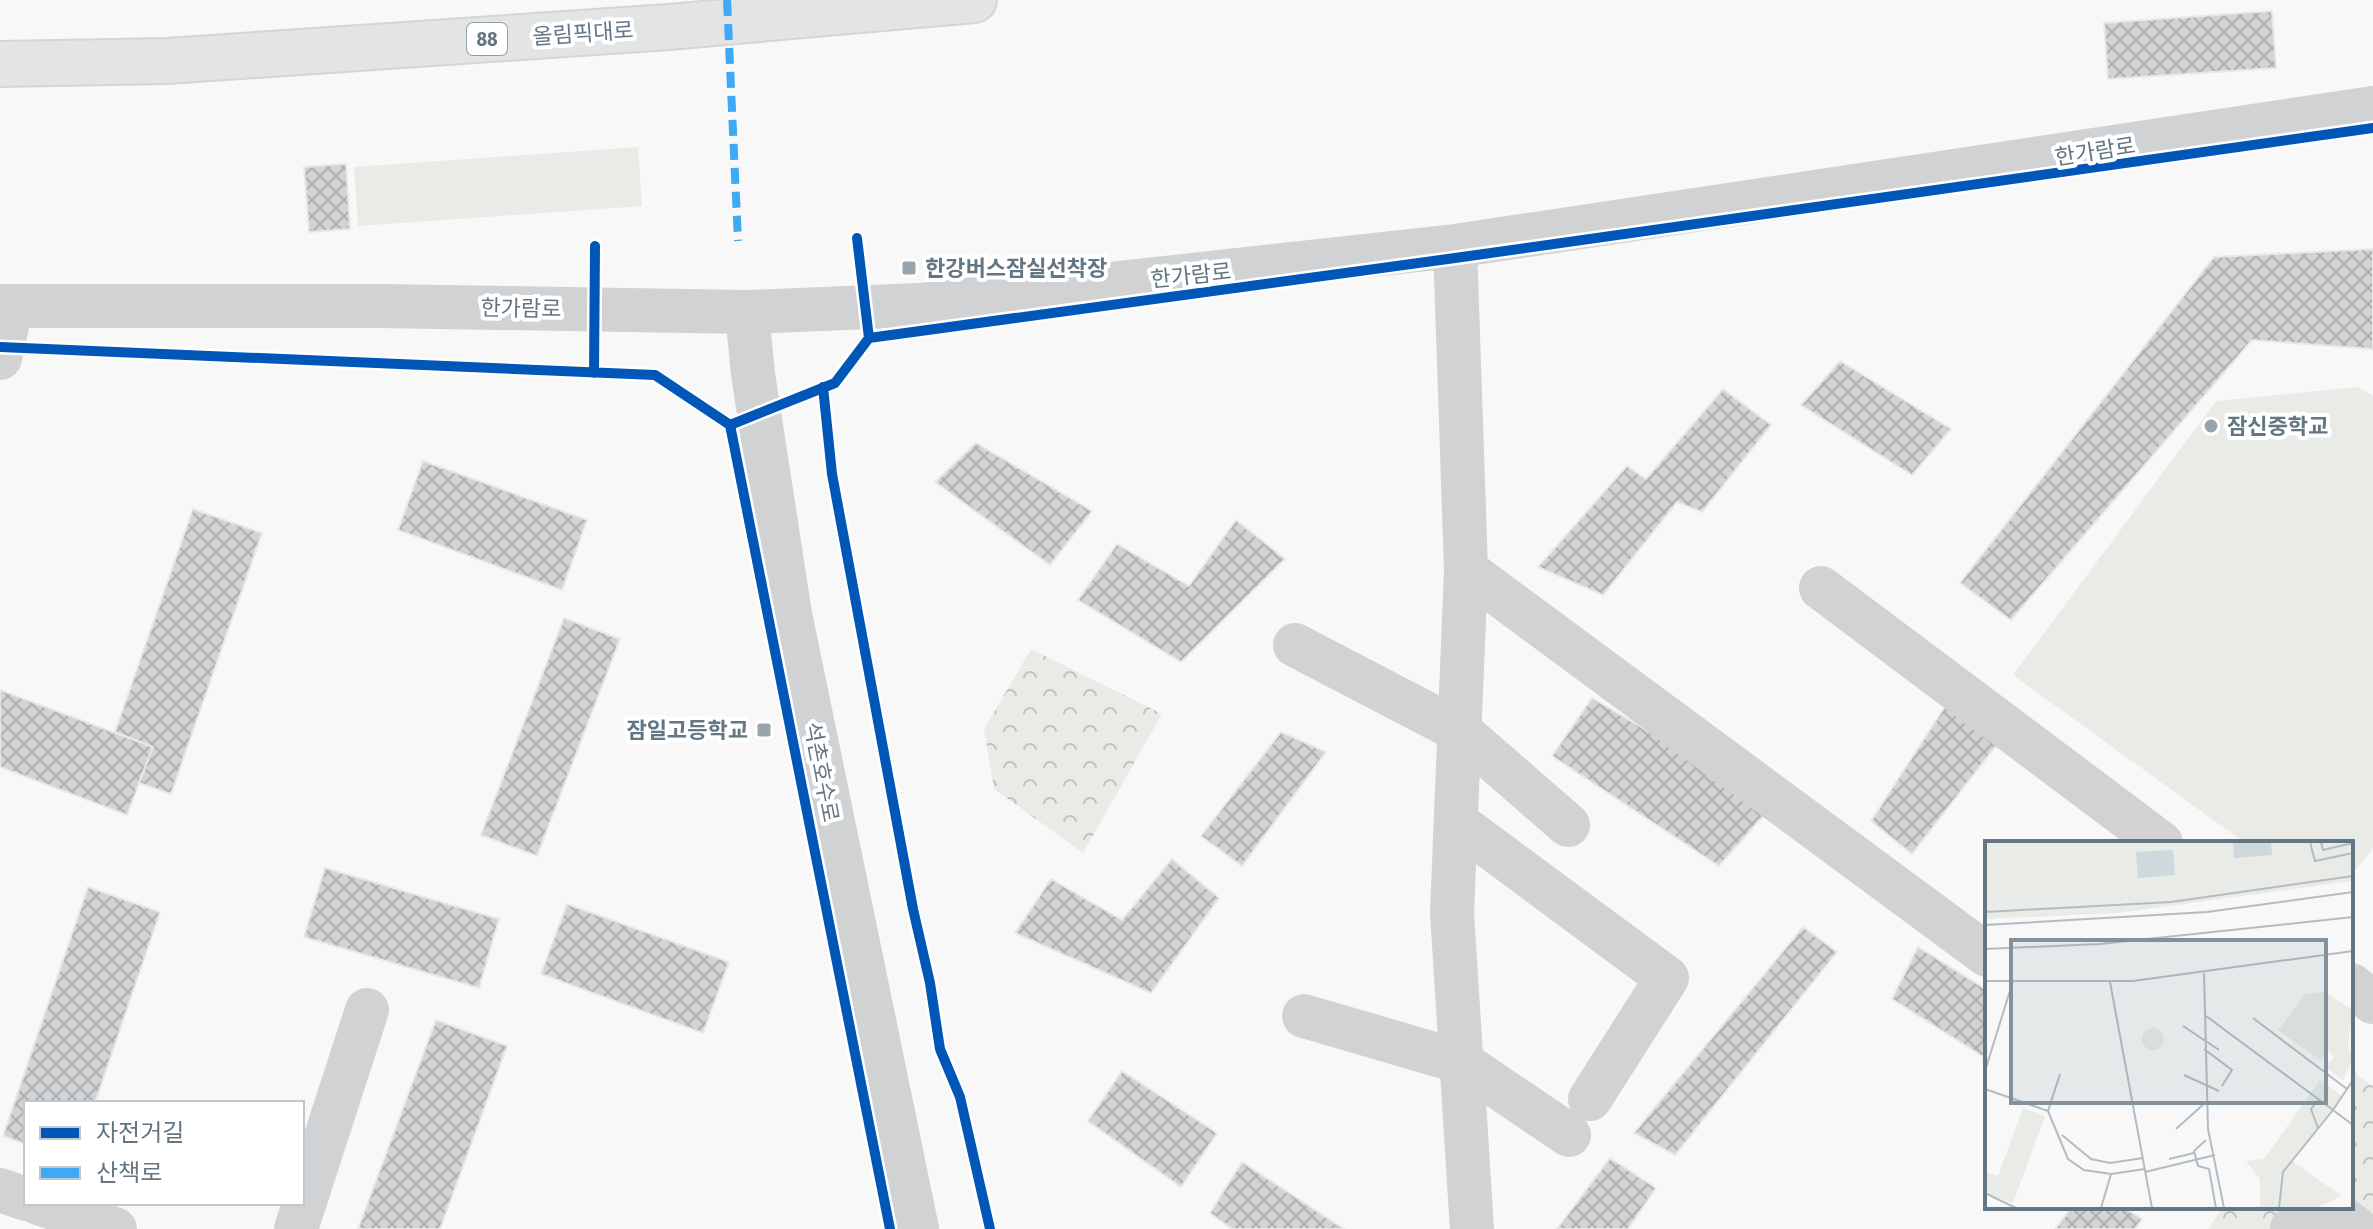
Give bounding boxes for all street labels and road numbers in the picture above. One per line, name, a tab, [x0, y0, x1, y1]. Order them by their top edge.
street label: 올림픽대로	[532, 17, 634, 50]
road number: 88	[467, 23, 507, 55]
street label: 한가람로	[2053, 132, 2137, 171]
street label: 한가람로	[1149, 258, 1233, 293]
street label: 한가람로	[480, 294, 562, 323]
street label: 석촌호수로	[799, 720, 844, 824]

